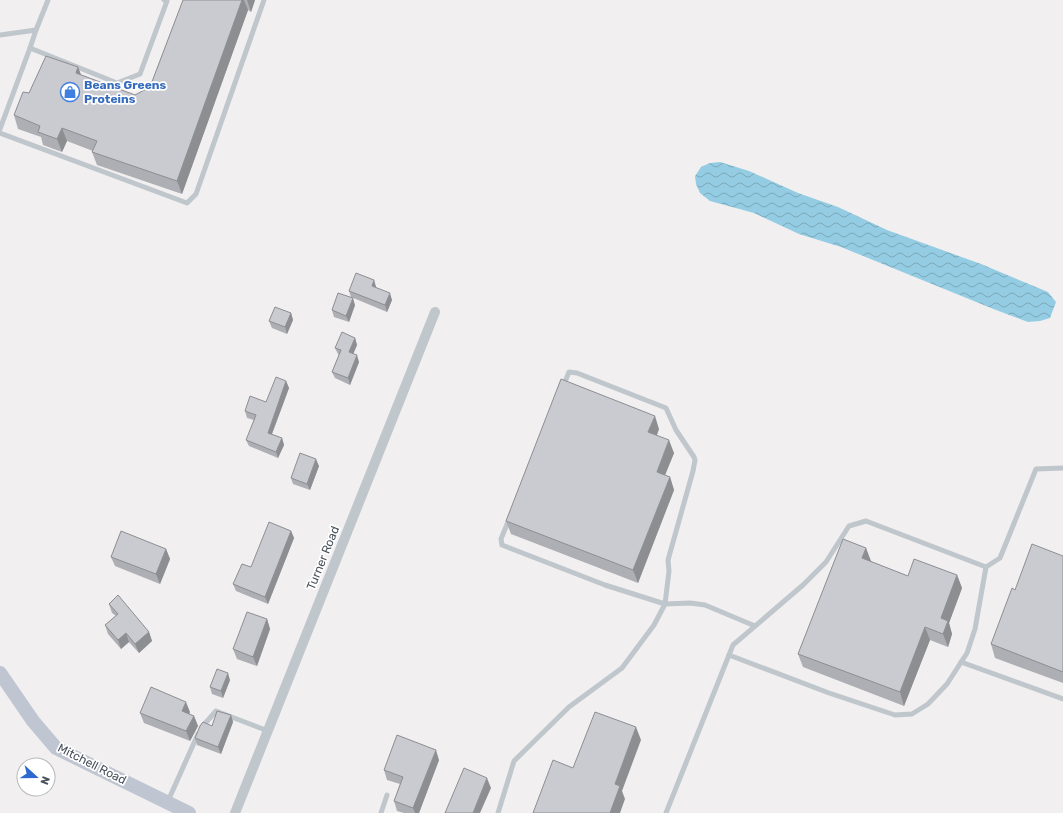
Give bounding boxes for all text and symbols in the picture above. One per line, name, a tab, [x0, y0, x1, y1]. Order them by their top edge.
place label: Beans Greens Proteins	[84, 78, 167, 106]
shop icon: Beans Greens Proteins	[59, 81, 81, 103]
street label: Turner Road	[304, 524, 342, 592]
street label: Mitchell Road	[55, 741, 129, 787]
north arrow	[16, 757, 56, 797]
text: N	[37, 774, 52, 787]

